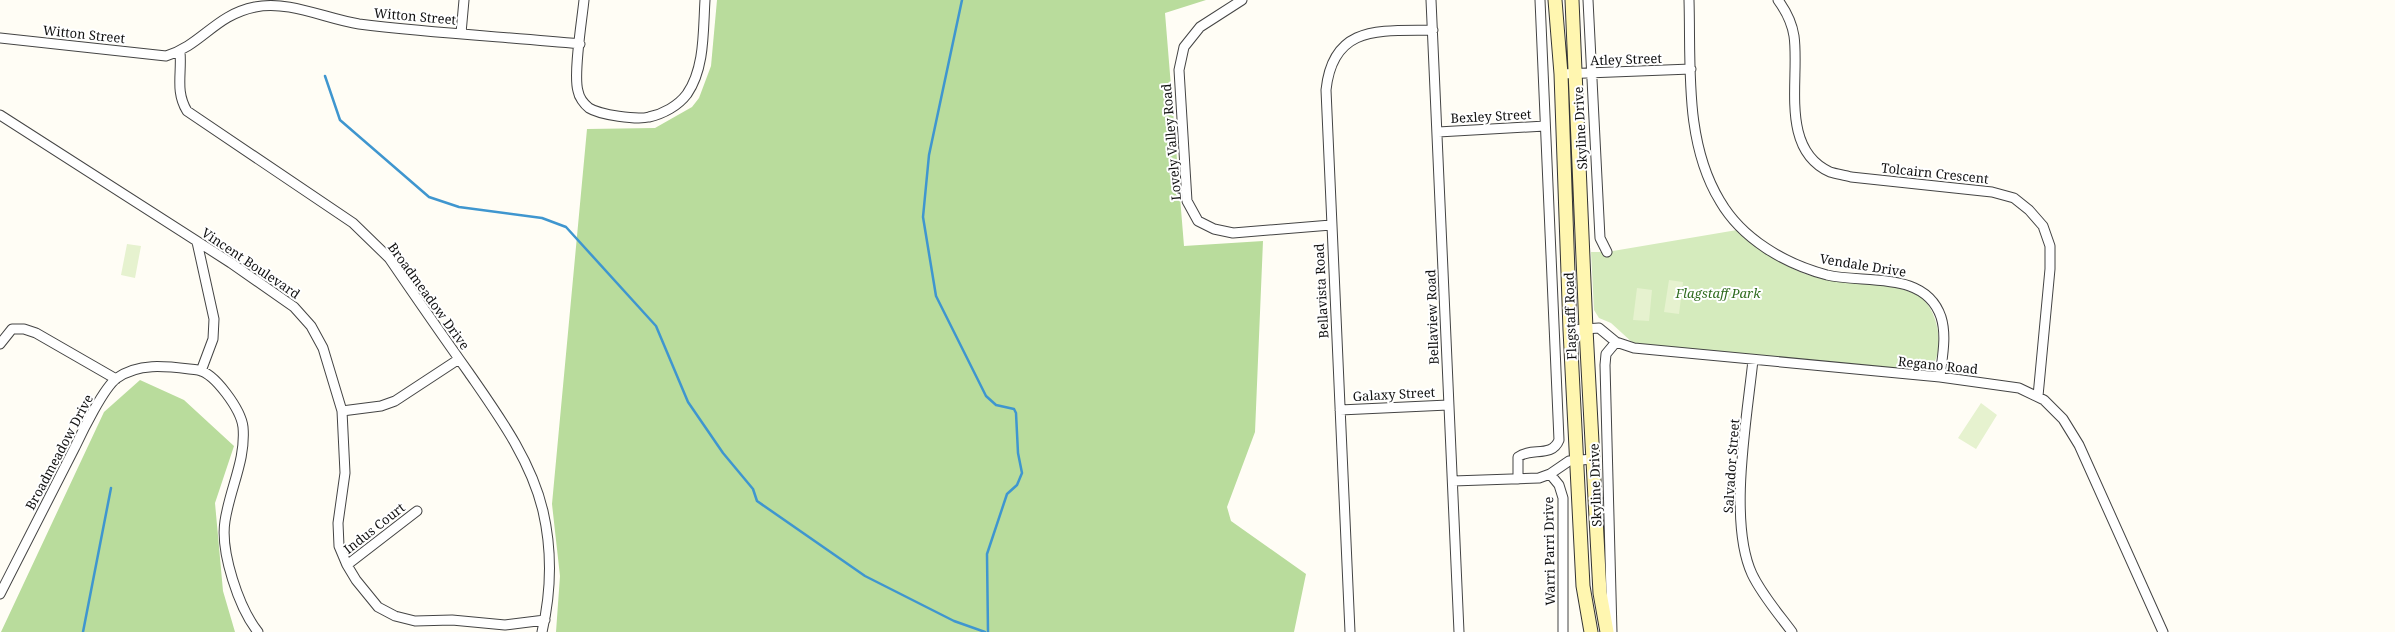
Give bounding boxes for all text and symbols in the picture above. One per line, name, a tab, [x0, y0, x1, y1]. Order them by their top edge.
street label: Witton Street	[373, 3, 457, 29]
street label: Witton Street	[42, 21, 126, 47]
street label: Atley Street	[1590, 49, 1663, 69]
street label: Lovely Valley Road	[1157, 83, 1185, 201]
street label: Skyline Drive	[1569, 86, 1591, 170]
street label: Bexley Street	[1450, 105, 1532, 127]
street label: Tolcairn Crescent	[1880, 158, 1990, 188]
street label: Vincent Boulevard	[198, 223, 304, 303]
street label: Broadmeadow Drive	[384, 239, 474, 353]
street label: Bellavista Road	[1310, 243, 1332, 339]
street label: Vendale Drive	[1819, 249, 1908, 281]
street label: Bellaview Road	[1421, 269, 1443, 365]
street label: Flagstaff Road	[1559, 272, 1581, 360]
park label: Flagstaff Park	[1674, 284, 1761, 302]
street label: Regano Road	[1897, 352, 1979, 378]
street label: Galaxy Street	[1352, 383, 1436, 405]
street label: Broadmeadow Drive	[21, 391, 97, 513]
street label: Salvador Street	[1719, 418, 1743, 514]
street label: Skyline Drive	[1585, 443, 1605, 527]
street label: Warri Parri Drive	[1539, 496, 1559, 606]
street label: Indus Court	[340, 498, 409, 558]

